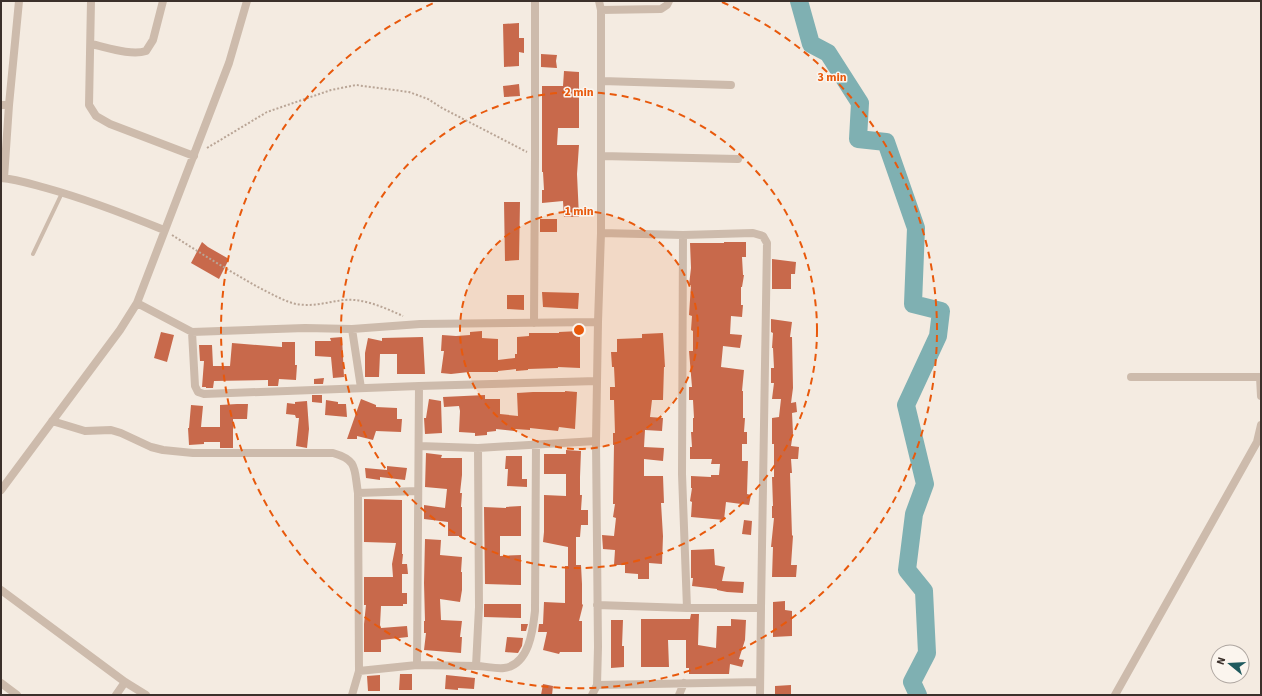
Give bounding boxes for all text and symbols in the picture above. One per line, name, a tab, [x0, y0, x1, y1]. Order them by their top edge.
text: 3 min	[817, 69, 847, 86]
text: 2 min	[564, 84, 594, 101]
text: 1 min	[564, 203, 594, 220]
centre of rings	[572, 323, 586, 337]
north arrow	[1210, 644, 1250, 684]
text: N	[1213, 655, 1229, 667]

